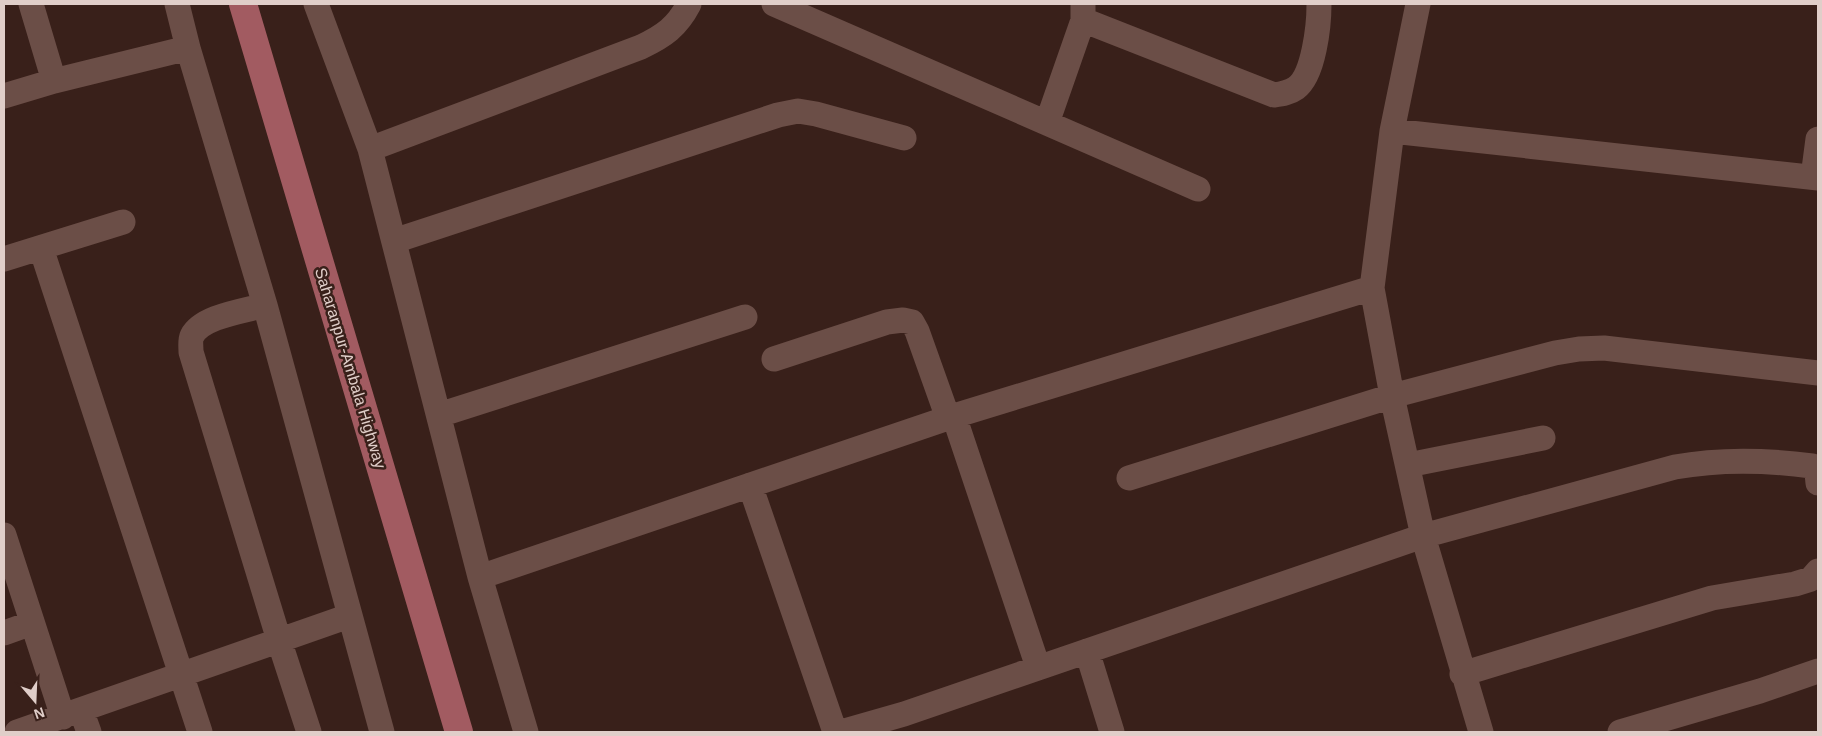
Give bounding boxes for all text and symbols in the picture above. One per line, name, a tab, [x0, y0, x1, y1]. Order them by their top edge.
street label: Saharanpur-Ambala Highway	[312, 266, 389, 471]
north arrow	[10, 676, 60, 726]
text: N	[32, 704, 47, 723]

